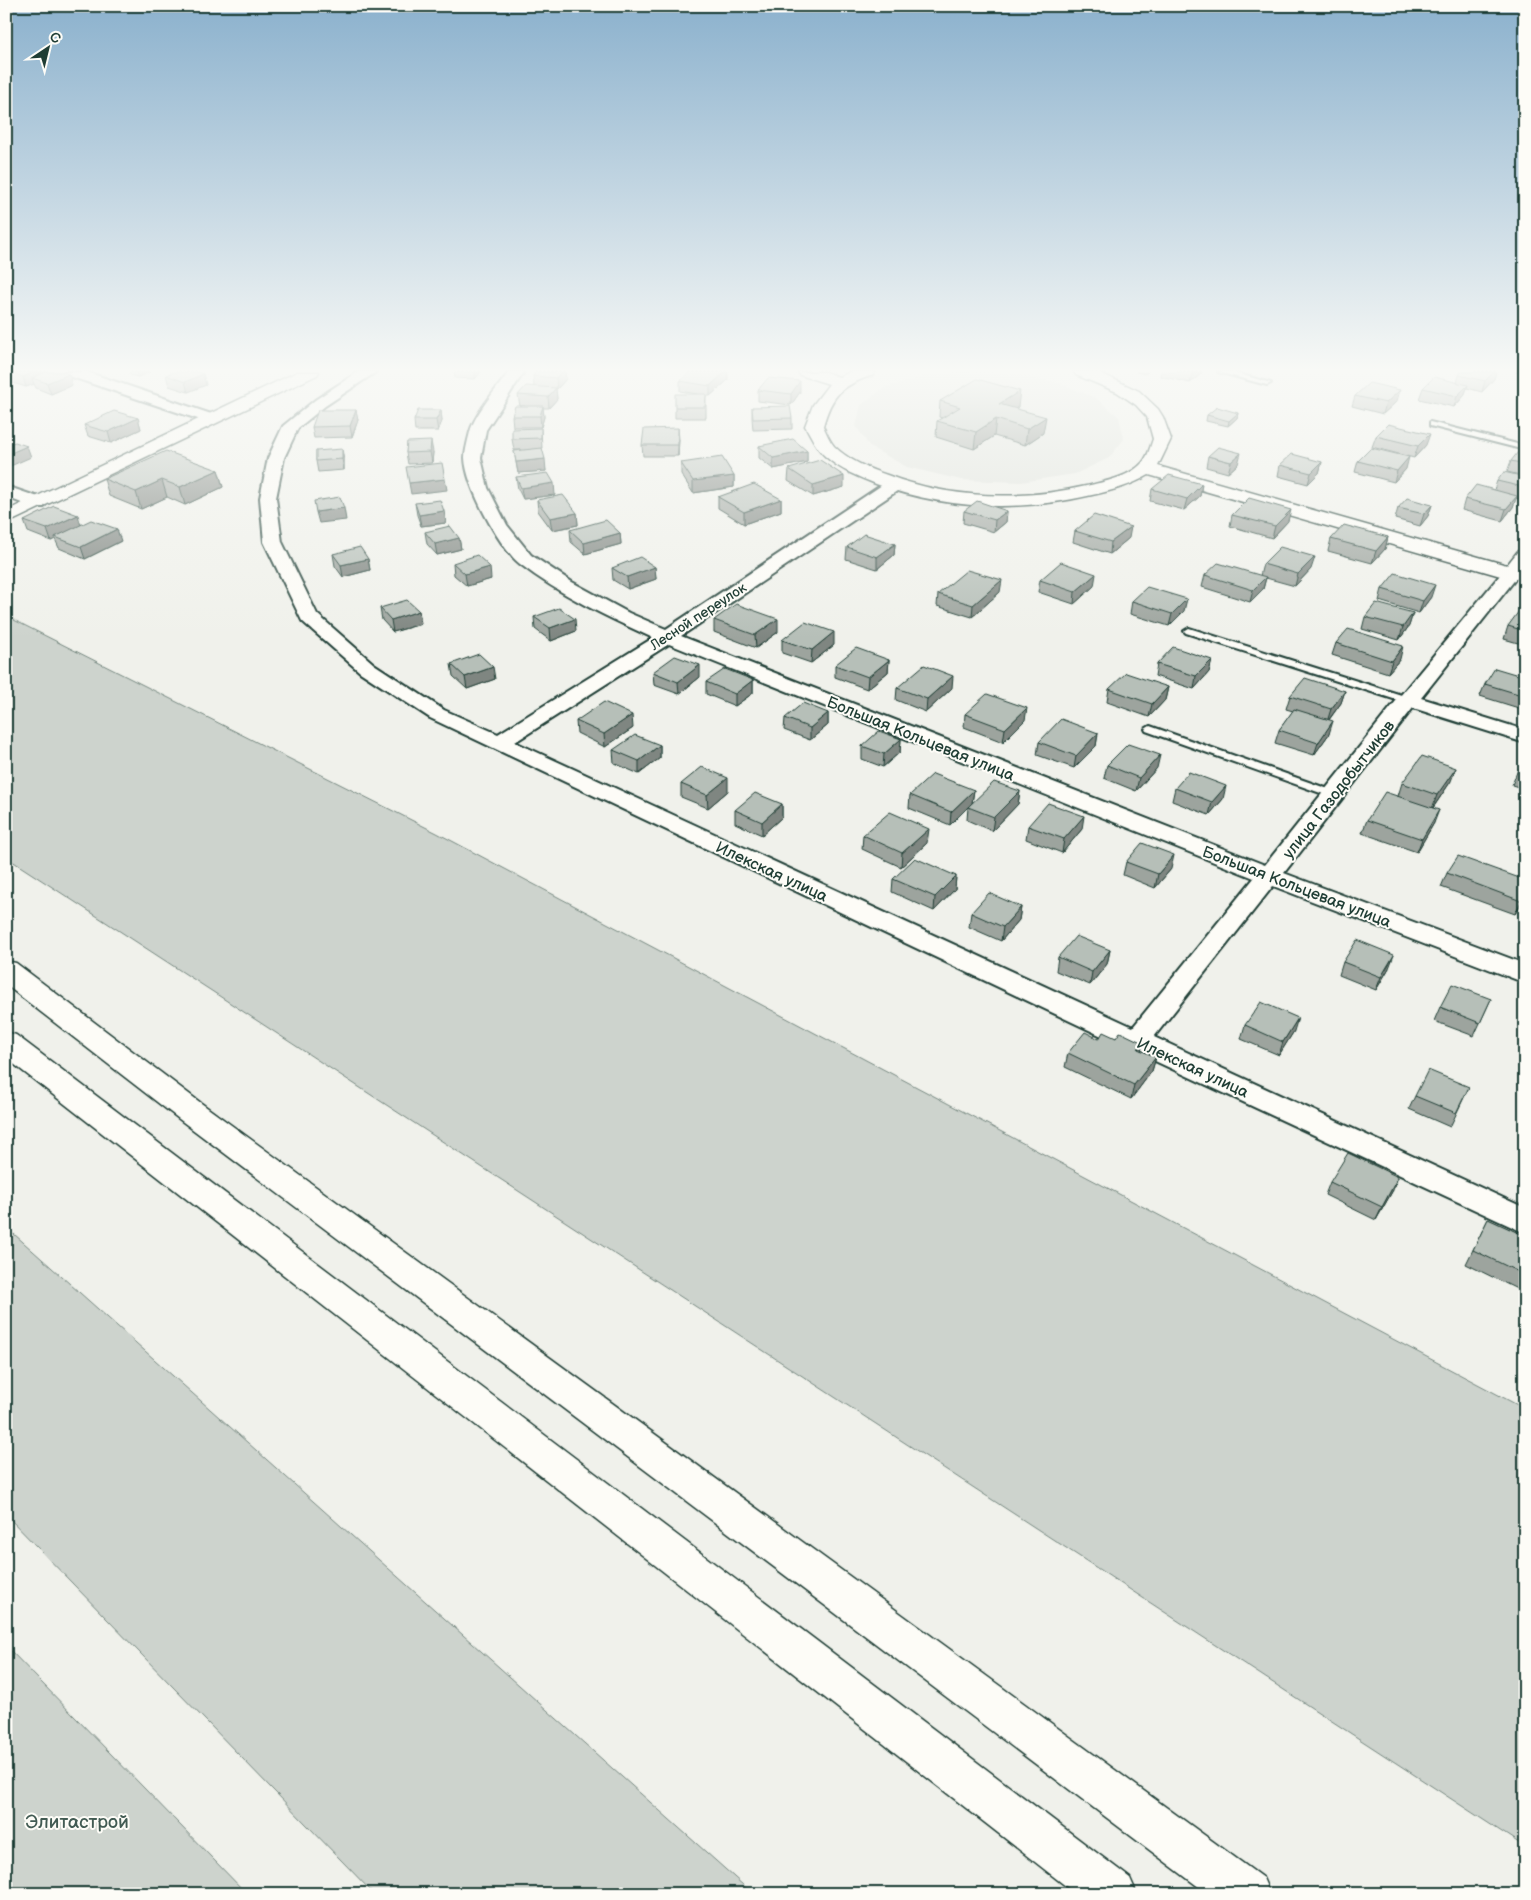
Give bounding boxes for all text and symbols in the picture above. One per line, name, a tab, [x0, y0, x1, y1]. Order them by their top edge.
north arrow	[22, 22, 72, 72]
text: С	[46, 28, 64, 48]
street label: Лесной переулок	[646, 579, 750, 654]
street label: Большая Кольцевая улица	[824, 693, 1017, 786]
street label: улица Газодобытчиков	[1279, 716, 1400, 863]
street label: Илекская улица	[712, 838, 831, 907]
street label: Большая Кольцевая улица	[1199, 843, 1394, 932]
street label: Илекская улица	[1133, 1034, 1252, 1103]
park label: Элитастрой	[25, 1811, 129, 1834]

